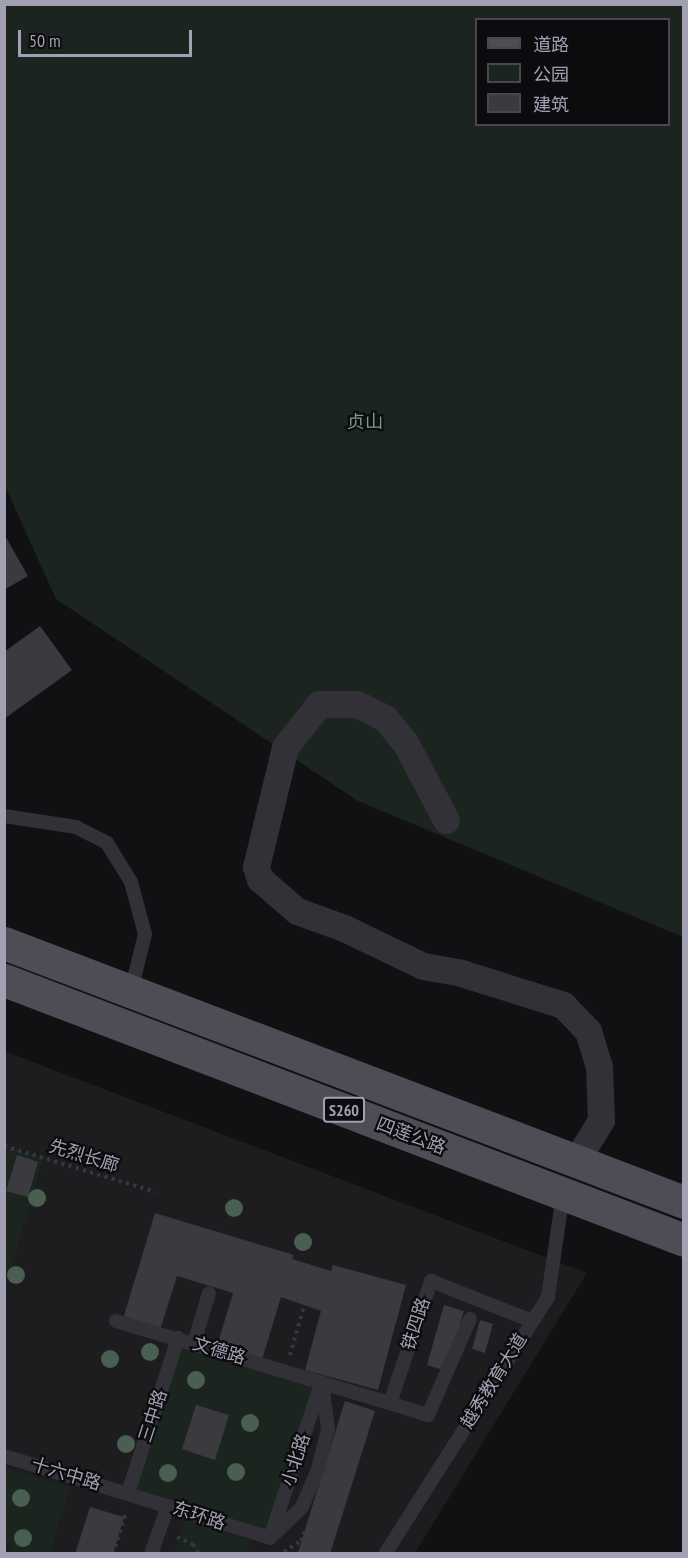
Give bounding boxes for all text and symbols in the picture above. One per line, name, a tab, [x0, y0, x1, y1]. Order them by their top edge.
scale bar	[21, 18, 195, 56]
legend	[475, 18, 670, 126]
text: 50 m	[29, 29, 61, 52]
text: 道路	[533, 33, 569, 56]
text: 公园	[533, 63, 569, 86]
text: 建筑	[533, 93, 569, 116]
park label: 贞山	[347, 411, 383, 433]
road number: S260	[323, 1097, 365, 1123]
street label: 四莲公路	[374, 1113, 448, 1159]
street label: 先烈长廊	[46, 1135, 122, 1177]
street label: 铁四路	[397, 1295, 435, 1353]
street label: 越秀教育大道	[456, 1329, 532, 1433]
street label: 文德路	[190, 1333, 248, 1369]
street label: 三中路	[134, 1387, 172, 1445]
street label: 小北路	[277, 1431, 315, 1489]
street label: 十六中路	[28, 1453, 104, 1495]
street label: 东环路	[170, 1497, 228, 1535]

